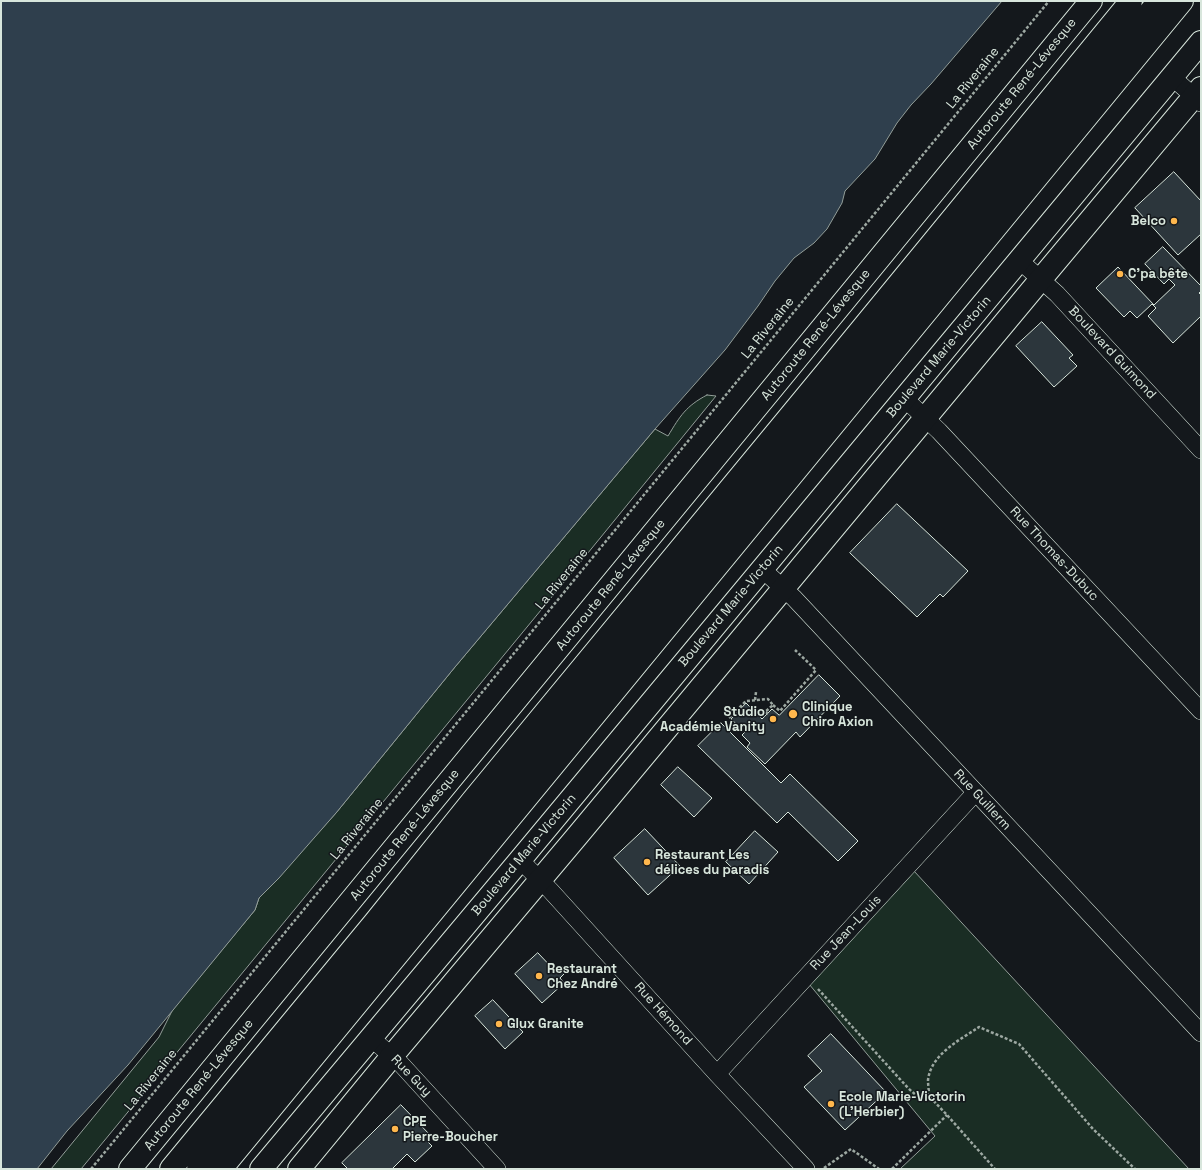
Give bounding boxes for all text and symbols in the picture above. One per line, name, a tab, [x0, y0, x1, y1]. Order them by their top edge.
street label: Autoroute René-Lévesque	[964, 15, 1080, 153]
street label: La Riveraine	[943, 44, 1003, 112]
place label: Belco	[1131, 213, 1166, 229]
marker: Belco	[1169, 216, 1179, 226]
street label: Autoroute René-Lévesque	[758, 266, 874, 404]
place label: C'pa bête	[1128, 266, 1188, 282]
marker: C'pa bête	[1115, 269, 1125, 279]
street label: Boulevard Marie-Victorin	[883, 293, 995, 421]
street label: La Riveraine	[738, 294, 798, 362]
street label: Boulevard Guimond	[1065, 303, 1159, 403]
street label: Rue Thomas-Dubuc	[1006, 504, 1102, 604]
street label: Autoroute René-Lévesque	[553, 516, 669, 654]
street label: Boulevard Marie-Victorin	[675, 542, 787, 670]
street label: La Riveraine	[532, 545, 592, 613]
place label: Clinique Chiro Axion	[802, 699, 873, 730]
place label: Studio Académie Vanity	[660, 704, 765, 735]
marker: Clinique Chiro Axion	[787, 708, 799, 720]
marker: Studio Académie Vanity	[768, 714, 778, 724]
street label: Autoroute René-Lévesque	[347, 766, 463, 904]
street label: Rue Guillerm	[950, 766, 1014, 834]
street label: Boulevard Marie-Victorin	[468, 791, 580, 919]
street label: La Riveraine	[327, 795, 387, 863]
place label: Restaurant Les délices du paradis	[655, 847, 769, 878]
marker: Restaurant Les délices du paradis	[642, 857, 652, 867]
street label: Rue Jean-Louis	[807, 892, 885, 974]
place label: Restaurant Chez André	[547, 961, 618, 992]
marker: Restaurant Chez André	[534, 971, 544, 981]
street label: Rue Hémond	[631, 979, 695, 1049]
street label: Autoroute René-Lévesque	[141, 1016, 257, 1154]
place label: Glux Granite	[507, 1016, 584, 1032]
marker: Glux Granite	[494, 1019, 504, 1029]
street label: La Riveraine	[121, 1046, 181, 1114]
street label: Rue Guy	[387, 1052, 435, 1100]
place label: Ecole Marie-Victorin (L'Herbier)	[839, 1089, 965, 1120]
marker: Ecole Marie-Victorin (L'Herbier)	[826, 1099, 836, 1109]
place label: CPE Pierre-Boucher	[403, 1114, 498, 1145]
marker: CPE Pierre-Boucher	[390, 1124, 400, 1134]

